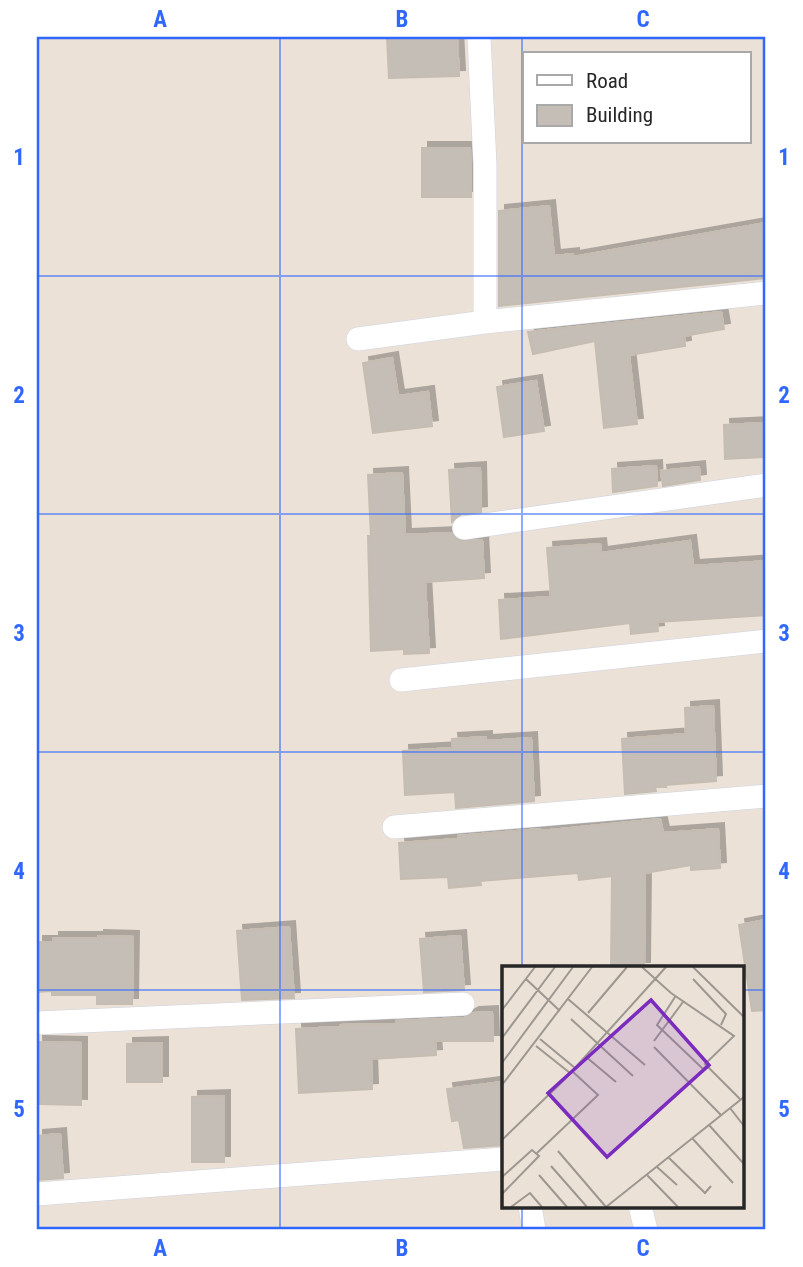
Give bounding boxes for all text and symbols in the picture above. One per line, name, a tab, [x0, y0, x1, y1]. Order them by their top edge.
text: A	[153, 6, 167, 33]
text: B	[396, 6, 408, 33]
text: C	[636, 6, 650, 33]
legend	[523, 52, 750, 144]
text: Road	[586, 69, 628, 93]
text: Building	[586, 103, 653, 127]
text: 1	[13, 144, 25, 171]
text: 1	[778, 144, 790, 171]
text: 2	[13, 382, 25, 409]
text: 2	[778, 382, 790, 409]
text: 3	[13, 620, 25, 647]
text: 3	[778, 620, 790, 647]
text: 4	[13, 858, 25, 885]
text: 4	[778, 858, 790, 885]
inset map	[502, 966, 744, 1208]
text: 5	[13, 1096, 25, 1123]
text: 5	[778, 1096, 790, 1123]
text: A	[153, 1235, 167, 1262]
text: B	[396, 1235, 408, 1262]
text: C	[636, 1235, 650, 1262]

